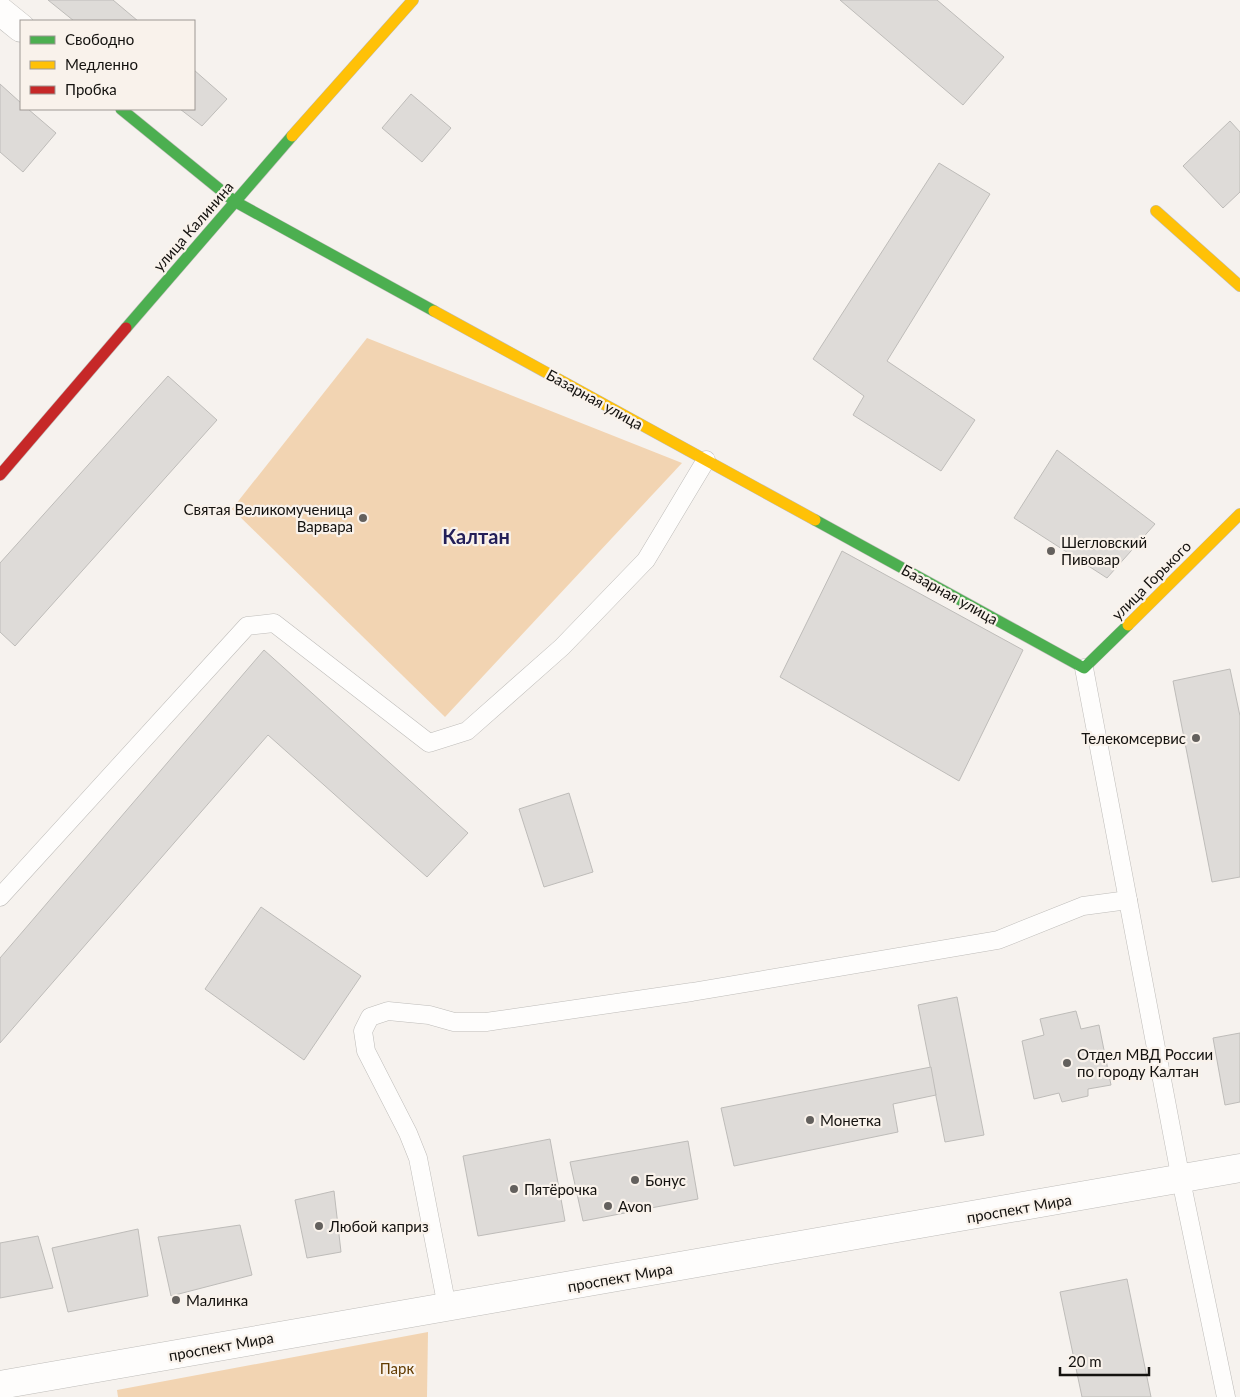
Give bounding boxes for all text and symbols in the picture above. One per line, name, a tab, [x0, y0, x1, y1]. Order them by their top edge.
legend	[20, 20, 195, 110]
text: Свободно	[65, 30, 134, 48]
text: Медленно	[65, 55, 138, 73]
text: Пробка	[65, 80, 117, 98]
street label: улица Калинина	[149, 178, 237, 274]
street label: Базарная улица	[544, 365, 646, 433]
place label: Святая Великомученица Варвара	[184, 500, 353, 535]
marker: Святая Великомученица Варвара	[357, 512, 369, 524]
district label: Калтан	[442, 524, 510, 548]
place label: Шегловский Пивовар	[1061, 533, 1147, 568]
street label: улица Горького	[1108, 537, 1194, 623]
marker: Шегловский Пивовар	[1045, 545, 1057, 557]
street label: Базарная улица	[899, 560, 1001, 628]
place label: Телекомсервис	[1081, 729, 1186, 747]
marker: Телекомсервис	[1190, 732, 1202, 744]
place label: Отдел МВД России по городу Калтан	[1077, 1045, 1213, 1080]
marker: Отдел МВД России по городу Калтан	[1061, 1057, 1073, 1069]
place label: Монетка	[820, 1111, 881, 1129]
marker: Монетка	[804, 1114, 816, 1126]
place label: Бонус	[645, 1171, 686, 1189]
marker: Бонус	[629, 1174, 641, 1186]
place label: Пятёрочка	[524, 1180, 597, 1198]
marker: Пятёрочка	[508, 1183, 520, 1195]
street label: проспект Мира	[965, 1190, 1073, 1226]
place label: Avon	[618, 1197, 652, 1215]
marker: Avon	[602, 1200, 614, 1212]
place label: Любой каприз	[328, 1217, 429, 1235]
marker: Любой каприз	[313, 1220, 325, 1232]
street label: проспект Мира	[566, 1259, 674, 1295]
place label: Малинка	[186, 1291, 248, 1309]
marker: Малинка	[170, 1294, 182, 1306]
street label: проспект Мира	[167, 1328, 275, 1364]
scale bar	[1060, 1344, 1149, 1376]
text: 20 m	[1068, 1352, 1102, 1370]
park label: Парк	[380, 1359, 414, 1377]

